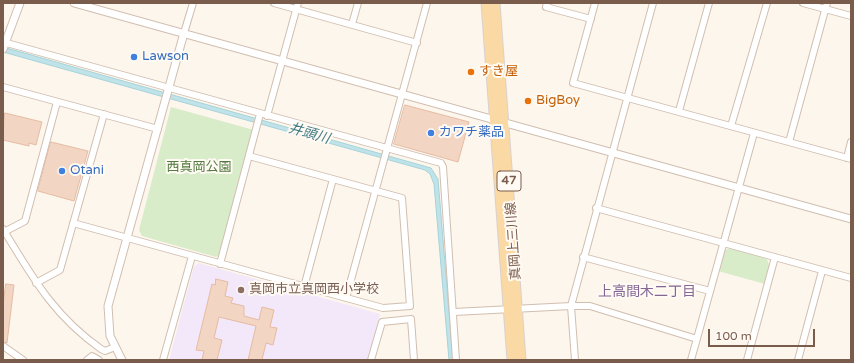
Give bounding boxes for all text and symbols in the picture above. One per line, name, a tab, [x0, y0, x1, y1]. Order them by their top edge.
place label: Lawson	[142, 49, 189, 65]
marker: Lawson	[129, 52, 139, 62]
place label: すき屋	[479, 64, 518, 80]
marker: すき屋	[466, 67, 476, 77]
place label: BigBoy	[536, 93, 580, 109]
marker: BigBoy	[523, 96, 533, 106]
water label: 井頭川	[286, 120, 332, 148]
place label: カワチ薬品	[439, 125, 504, 141]
marker: カワチ薬品	[426, 128, 436, 138]
park label: 西真岡公園	[167, 160, 231, 176]
place label: Otani	[70, 163, 104, 179]
marker: Otani	[57, 166, 67, 176]
road number: 47	[497, 171, 521, 191]
street label: 真岡上三川線	[503, 202, 525, 280]
place label: 真岡市立真岡西小学校	[249, 282, 379, 298]
district label: 上高間木二丁目	[598, 284, 696, 300]
marker: 真岡市立真岡西小学校	[236, 285, 246, 295]
scale bar	[710, 321, 817, 347]
text: 100 m	[715, 329, 752, 343]

